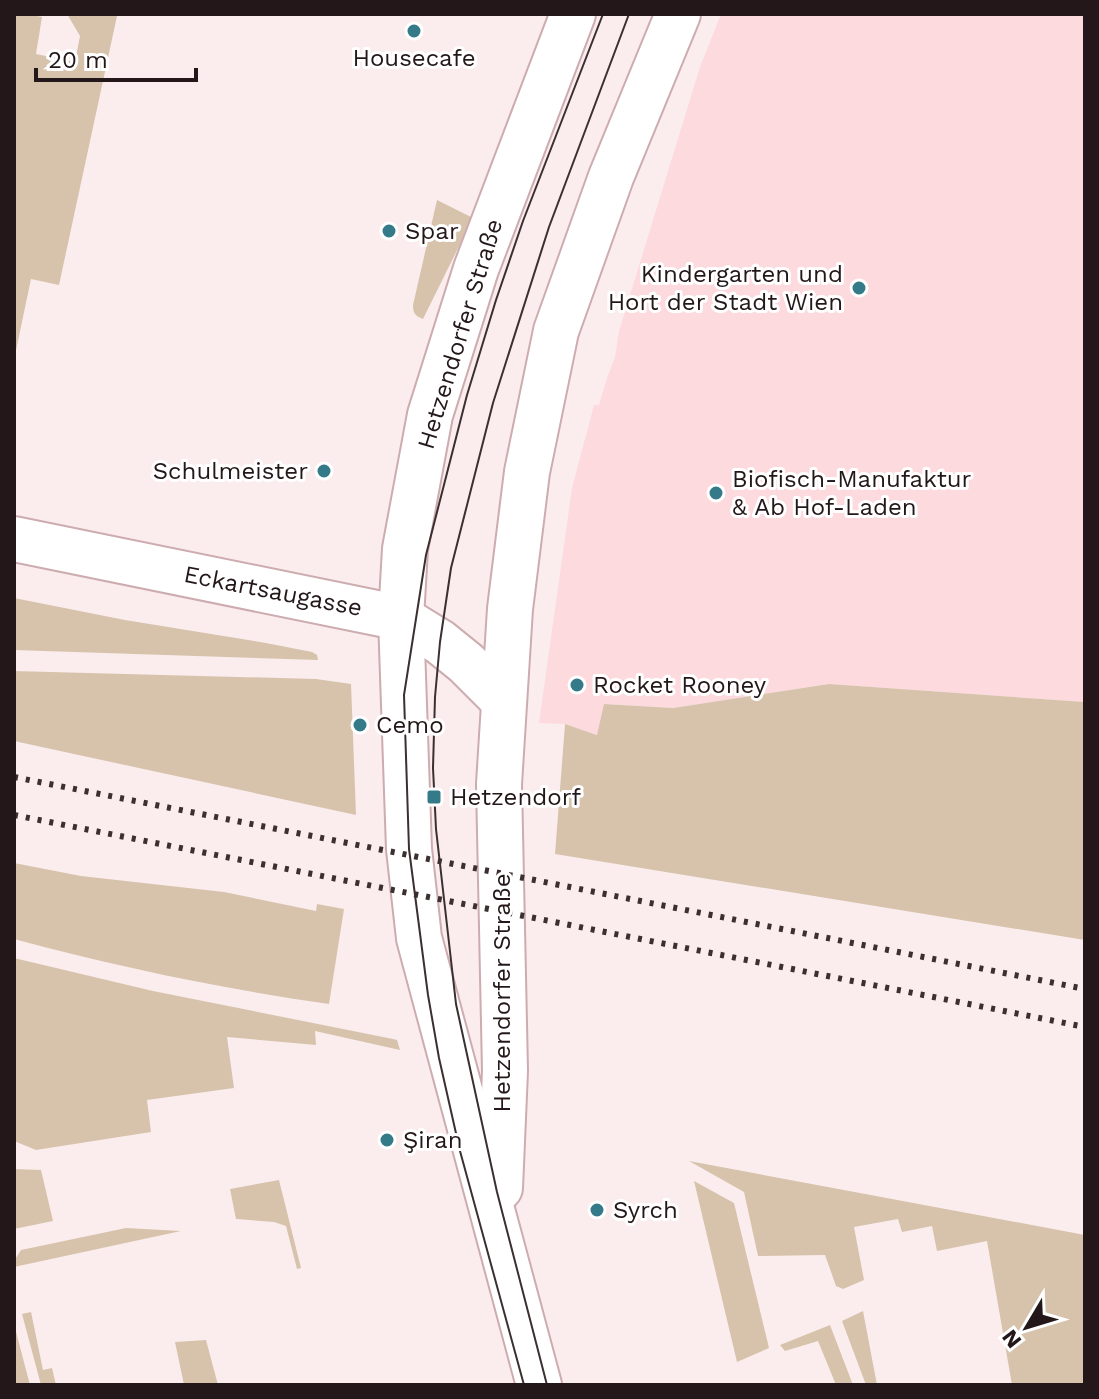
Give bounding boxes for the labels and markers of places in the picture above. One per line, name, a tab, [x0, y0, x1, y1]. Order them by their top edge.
marker: Housecafe	[405, 22, 423, 40]
place label: Housecafe	[353, 44, 475, 72]
place label: Spar	[405, 217, 459, 245]
marker: Spar	[380, 222, 398, 240]
place label: Kindergarten und Hort der Stadt Wien	[608, 260, 843, 316]
marker: Kindergarten und Hort der Stadt Wien	[850, 279, 868, 297]
place label: Schulmeister	[153, 457, 308, 485]
marker: Schulmeister	[315, 462, 333, 480]
place label: Biofisch-Manufaktur & Ab Hof-Laden	[732, 465, 972, 521]
marker: Biofisch-Manufaktur & Ab Hof-Laden	[707, 484, 725, 502]
place label: Rocket Rooney	[593, 671, 767, 699]
marker: Rocket Rooney	[568, 676, 586, 694]
place label: Cemo	[376, 711, 444, 739]
marker: Cemo	[351, 716, 369, 734]
place label: Hetzendorf	[450, 783, 582, 811]
marker: Hetzendorf	[425, 788, 443, 806]
place label: Şiran	[403, 1126, 463, 1154]
marker: Şiran	[378, 1131, 396, 1149]
place label: Syrch	[613, 1196, 678, 1224]
marker: Syrch	[588, 1201, 606, 1219]

